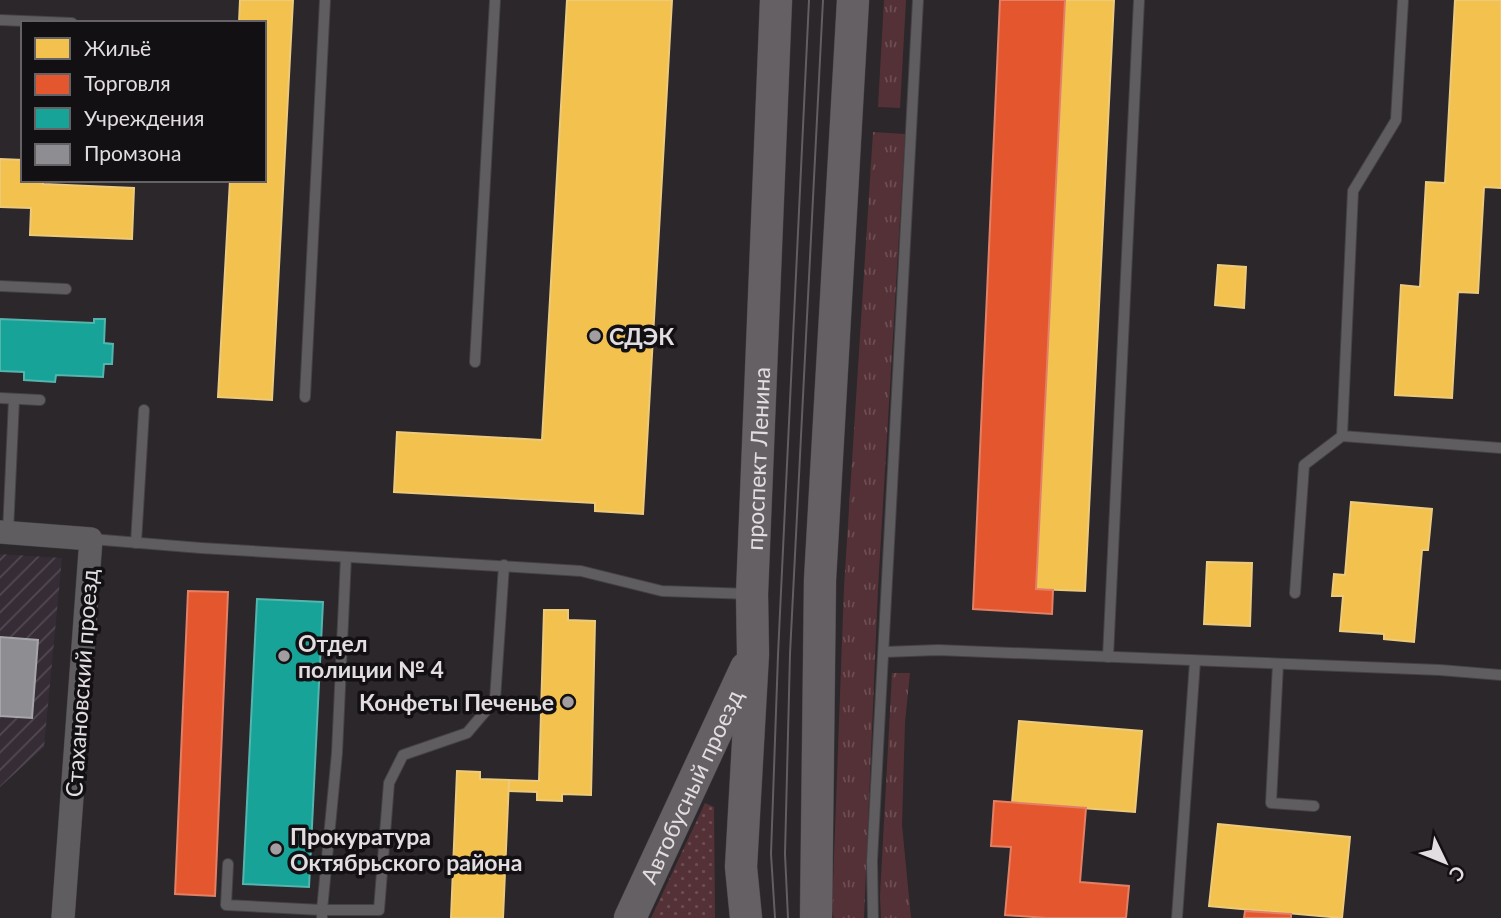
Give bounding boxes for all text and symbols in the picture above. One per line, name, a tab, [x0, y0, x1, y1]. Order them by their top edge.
legend	[21, 21, 266, 182]
text: Жильё	[84, 35, 151, 60]
text: Торговля	[84, 70, 171, 95]
text: Учреждения	[84, 105, 204, 130]
text: Промзона	[84, 140, 181, 165]
place label: СДЭК	[609, 322, 674, 350]
marker: СДЭК	[587, 328, 603, 344]
street label: проспект Ленина	[740, 366, 775, 551]
street label: Стахановский проезд	[59, 568, 103, 798]
place label: Отдел полиции № 4	[298, 629, 444, 683]
marker: Отдел полиции № 4	[276, 648, 292, 664]
street label: Автобусный проезд	[634, 685, 748, 888]
place label: Конфеты Печенье	[359, 688, 554, 716]
marker: Конфеты Печенье	[560, 694, 576, 710]
place label: Прокуратура Октябрьского района	[290, 822, 522, 876]
north arrow	[1410, 827, 1480, 897]
marker: Прокуратура Октябрьского района	[268, 841, 284, 857]
text: С	[1445, 861, 1470, 887]

